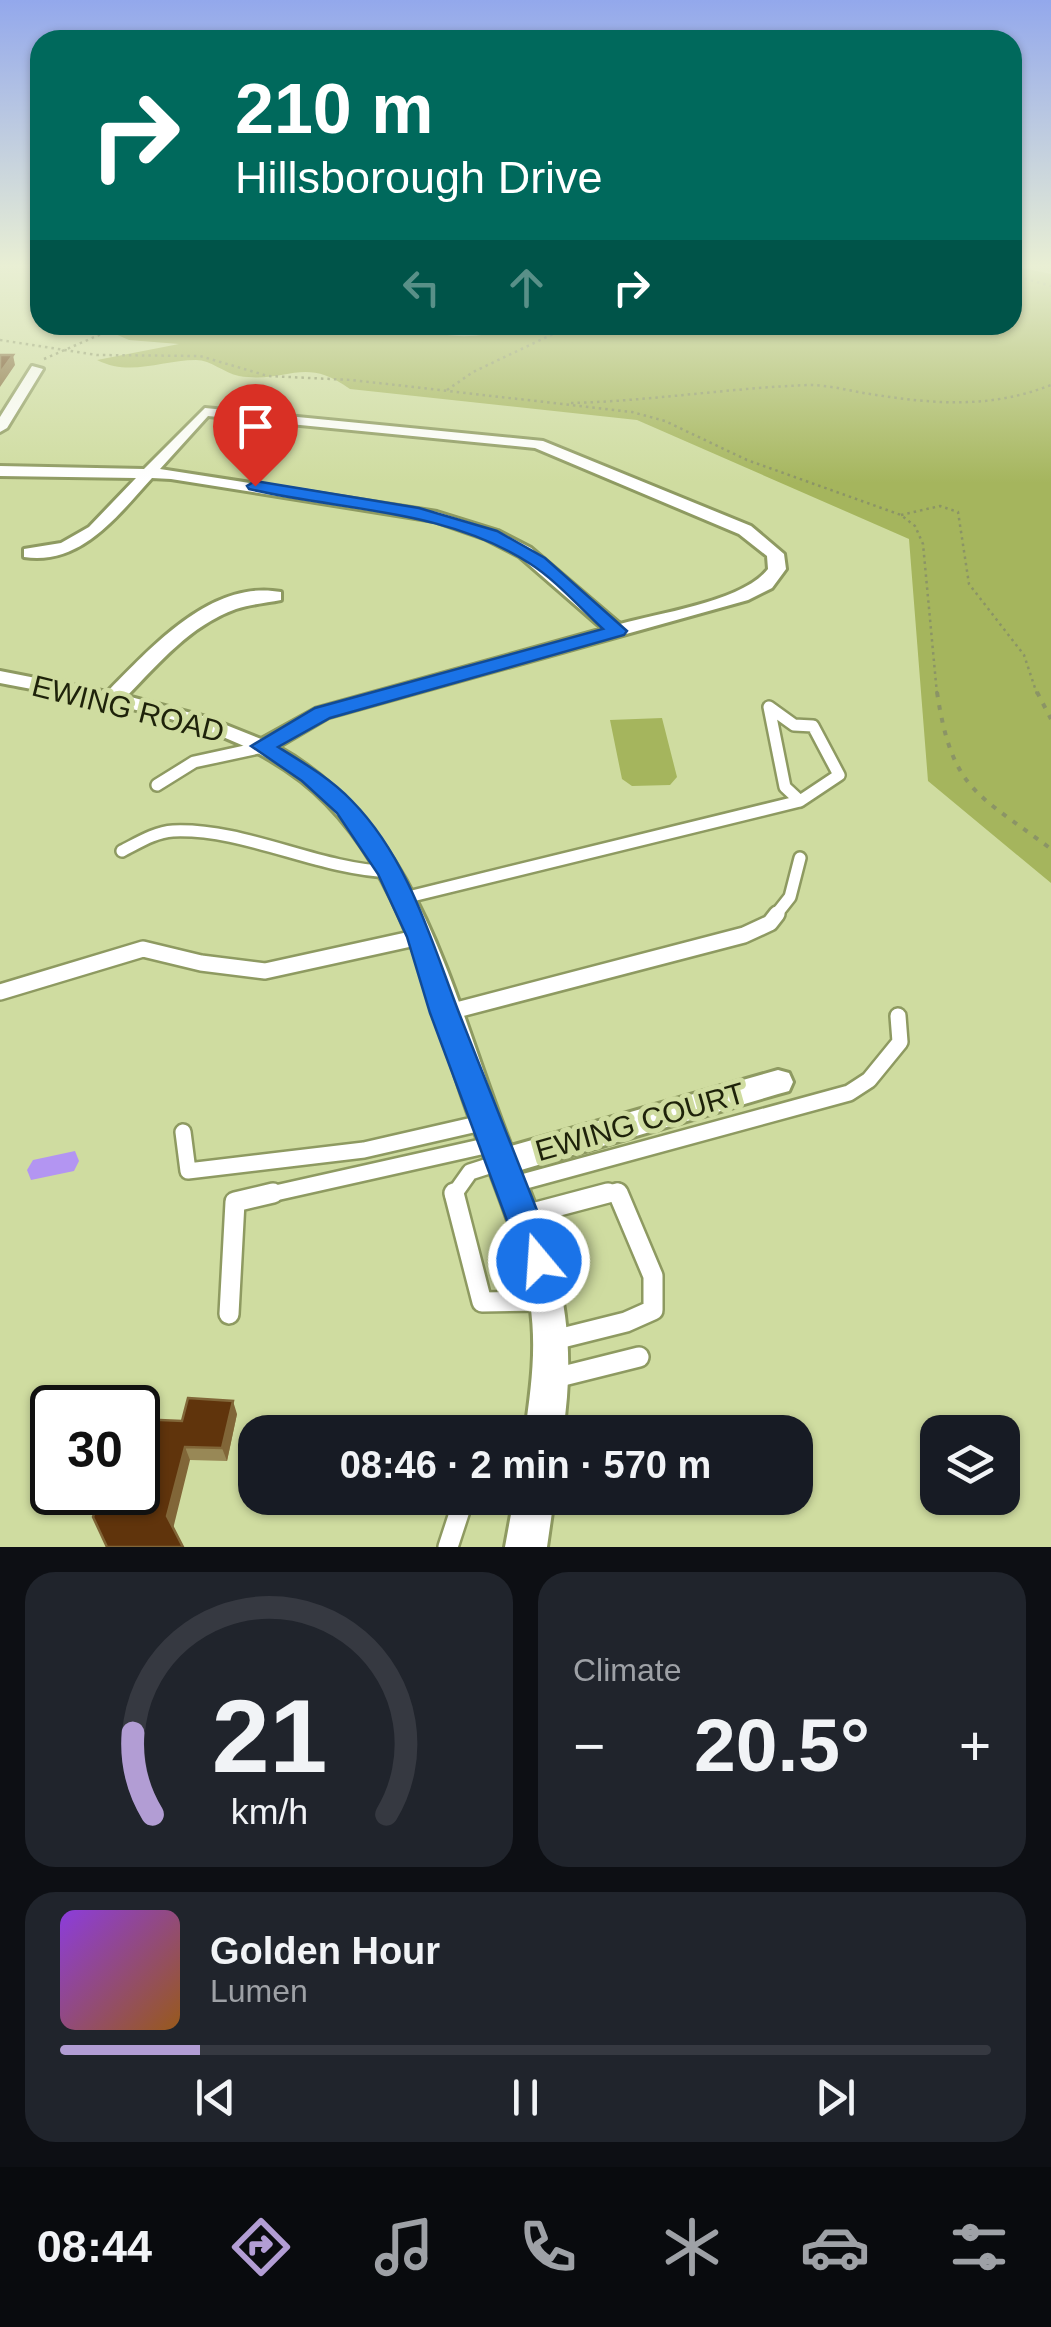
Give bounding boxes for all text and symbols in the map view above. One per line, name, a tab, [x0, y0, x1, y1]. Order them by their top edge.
icon: right	[70, 70, 200, 200]
text: 210 m	[235, 70, 433, 148]
text: Hillsborough Drive	[235, 152, 603, 203]
icon: left	[394, 260, 449, 315]
icon: ahead	[499, 260, 554, 315]
icon: right	[604, 260, 659, 315]
pin	[213, 384, 298, 487]
icon: arrive	[228, 399, 283, 454]
street label: EWING ROAD	[29, 669, 228, 748]
street label: EWING COURT	[531, 1076, 748, 1167]
position arrow	[487, 1209, 591, 1313]
speed limit sign: 30	[30, 1385, 160, 1515]
map controls	[920, 1415, 1020, 1515]
button: layers	[920, 1415, 1020, 1515]
text: 08:46 · 2 min · 570 m	[340, 1444, 711, 1486]
text: Climate	[573, 1652, 681, 1688]
text: 21	[211, 1678, 327, 1794]
text: 20.5°	[694, 1703, 870, 1787]
text: −	[573, 1715, 605, 1777]
text: +	[959, 1715, 991, 1777]
text: km/h	[230, 1792, 308, 1832]
text: Golden Hour	[210, 1930, 440, 1972]
text: Lumen	[210, 1973, 308, 2009]
icon: previous	[188, 2070, 243, 2125]
icon: pause	[498, 2070, 553, 2125]
icon: next	[808, 2070, 863, 2125]
icon: directions	[226, 2212, 296, 2282]
icon: music	[369, 2212, 439, 2282]
icon: phone	[513, 2212, 583, 2282]
icon: climate	[657, 2212, 727, 2282]
icon: car	[800, 2212, 870, 2282]
icon: filters	[944, 2212, 1014, 2282]
text: 08:44	[37, 2221, 152, 2272]

